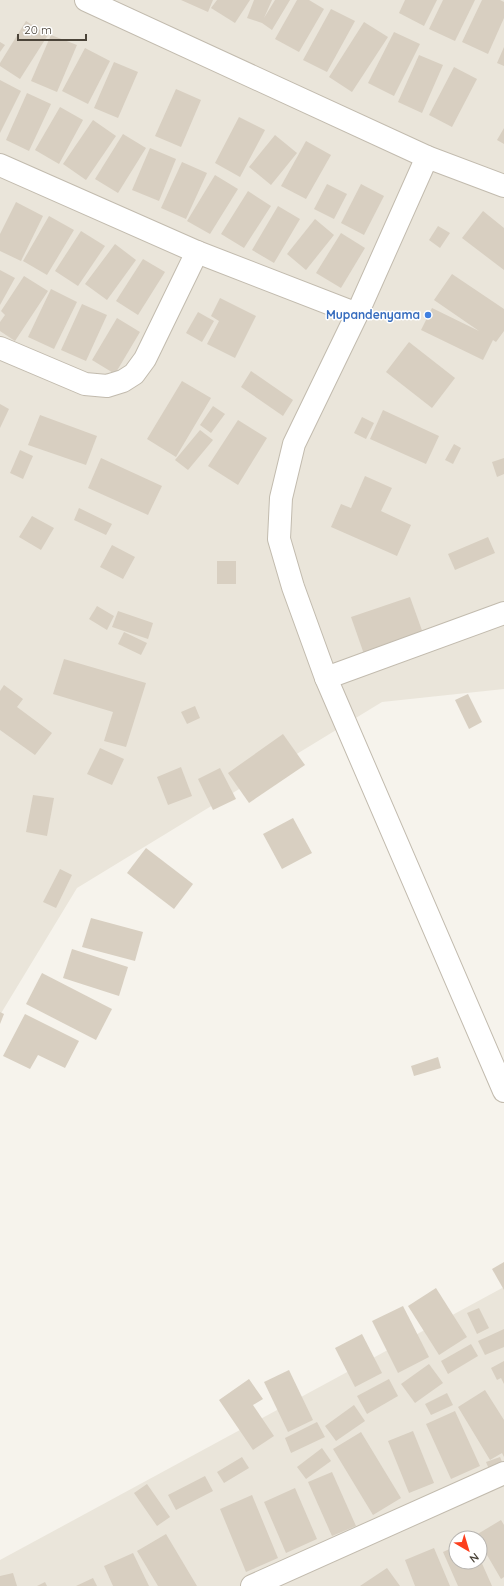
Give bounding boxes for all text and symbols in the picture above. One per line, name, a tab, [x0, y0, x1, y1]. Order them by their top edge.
scale bar	[18, 16, 86, 42]
text: 20 m	[24, 22, 52, 37]
place label: Mupandenyama	[326, 307, 420, 322]
marker: Mupandenyama	[423, 310, 433, 320]
north arrow	[448, 1530, 488, 1570]
text: N	[467, 1550, 482, 1566]

